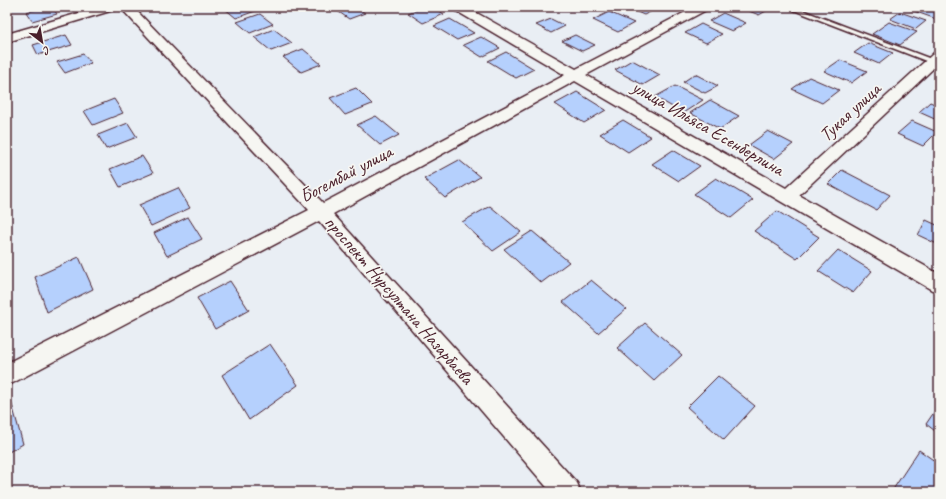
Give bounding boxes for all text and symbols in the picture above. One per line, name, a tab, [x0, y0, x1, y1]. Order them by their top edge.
north arrow	[22, 22, 62, 62]
text: С	[40, 43, 53, 59]
street label: улица Ильяса Есенберлина	[627, 74, 790, 182]
street label: Тукая улица	[814, 76, 887, 147]
street label: Богембай улица	[296, 139, 398, 208]
street label: проспект Нурсултана Назарбаева	[319, 211, 480, 390]

